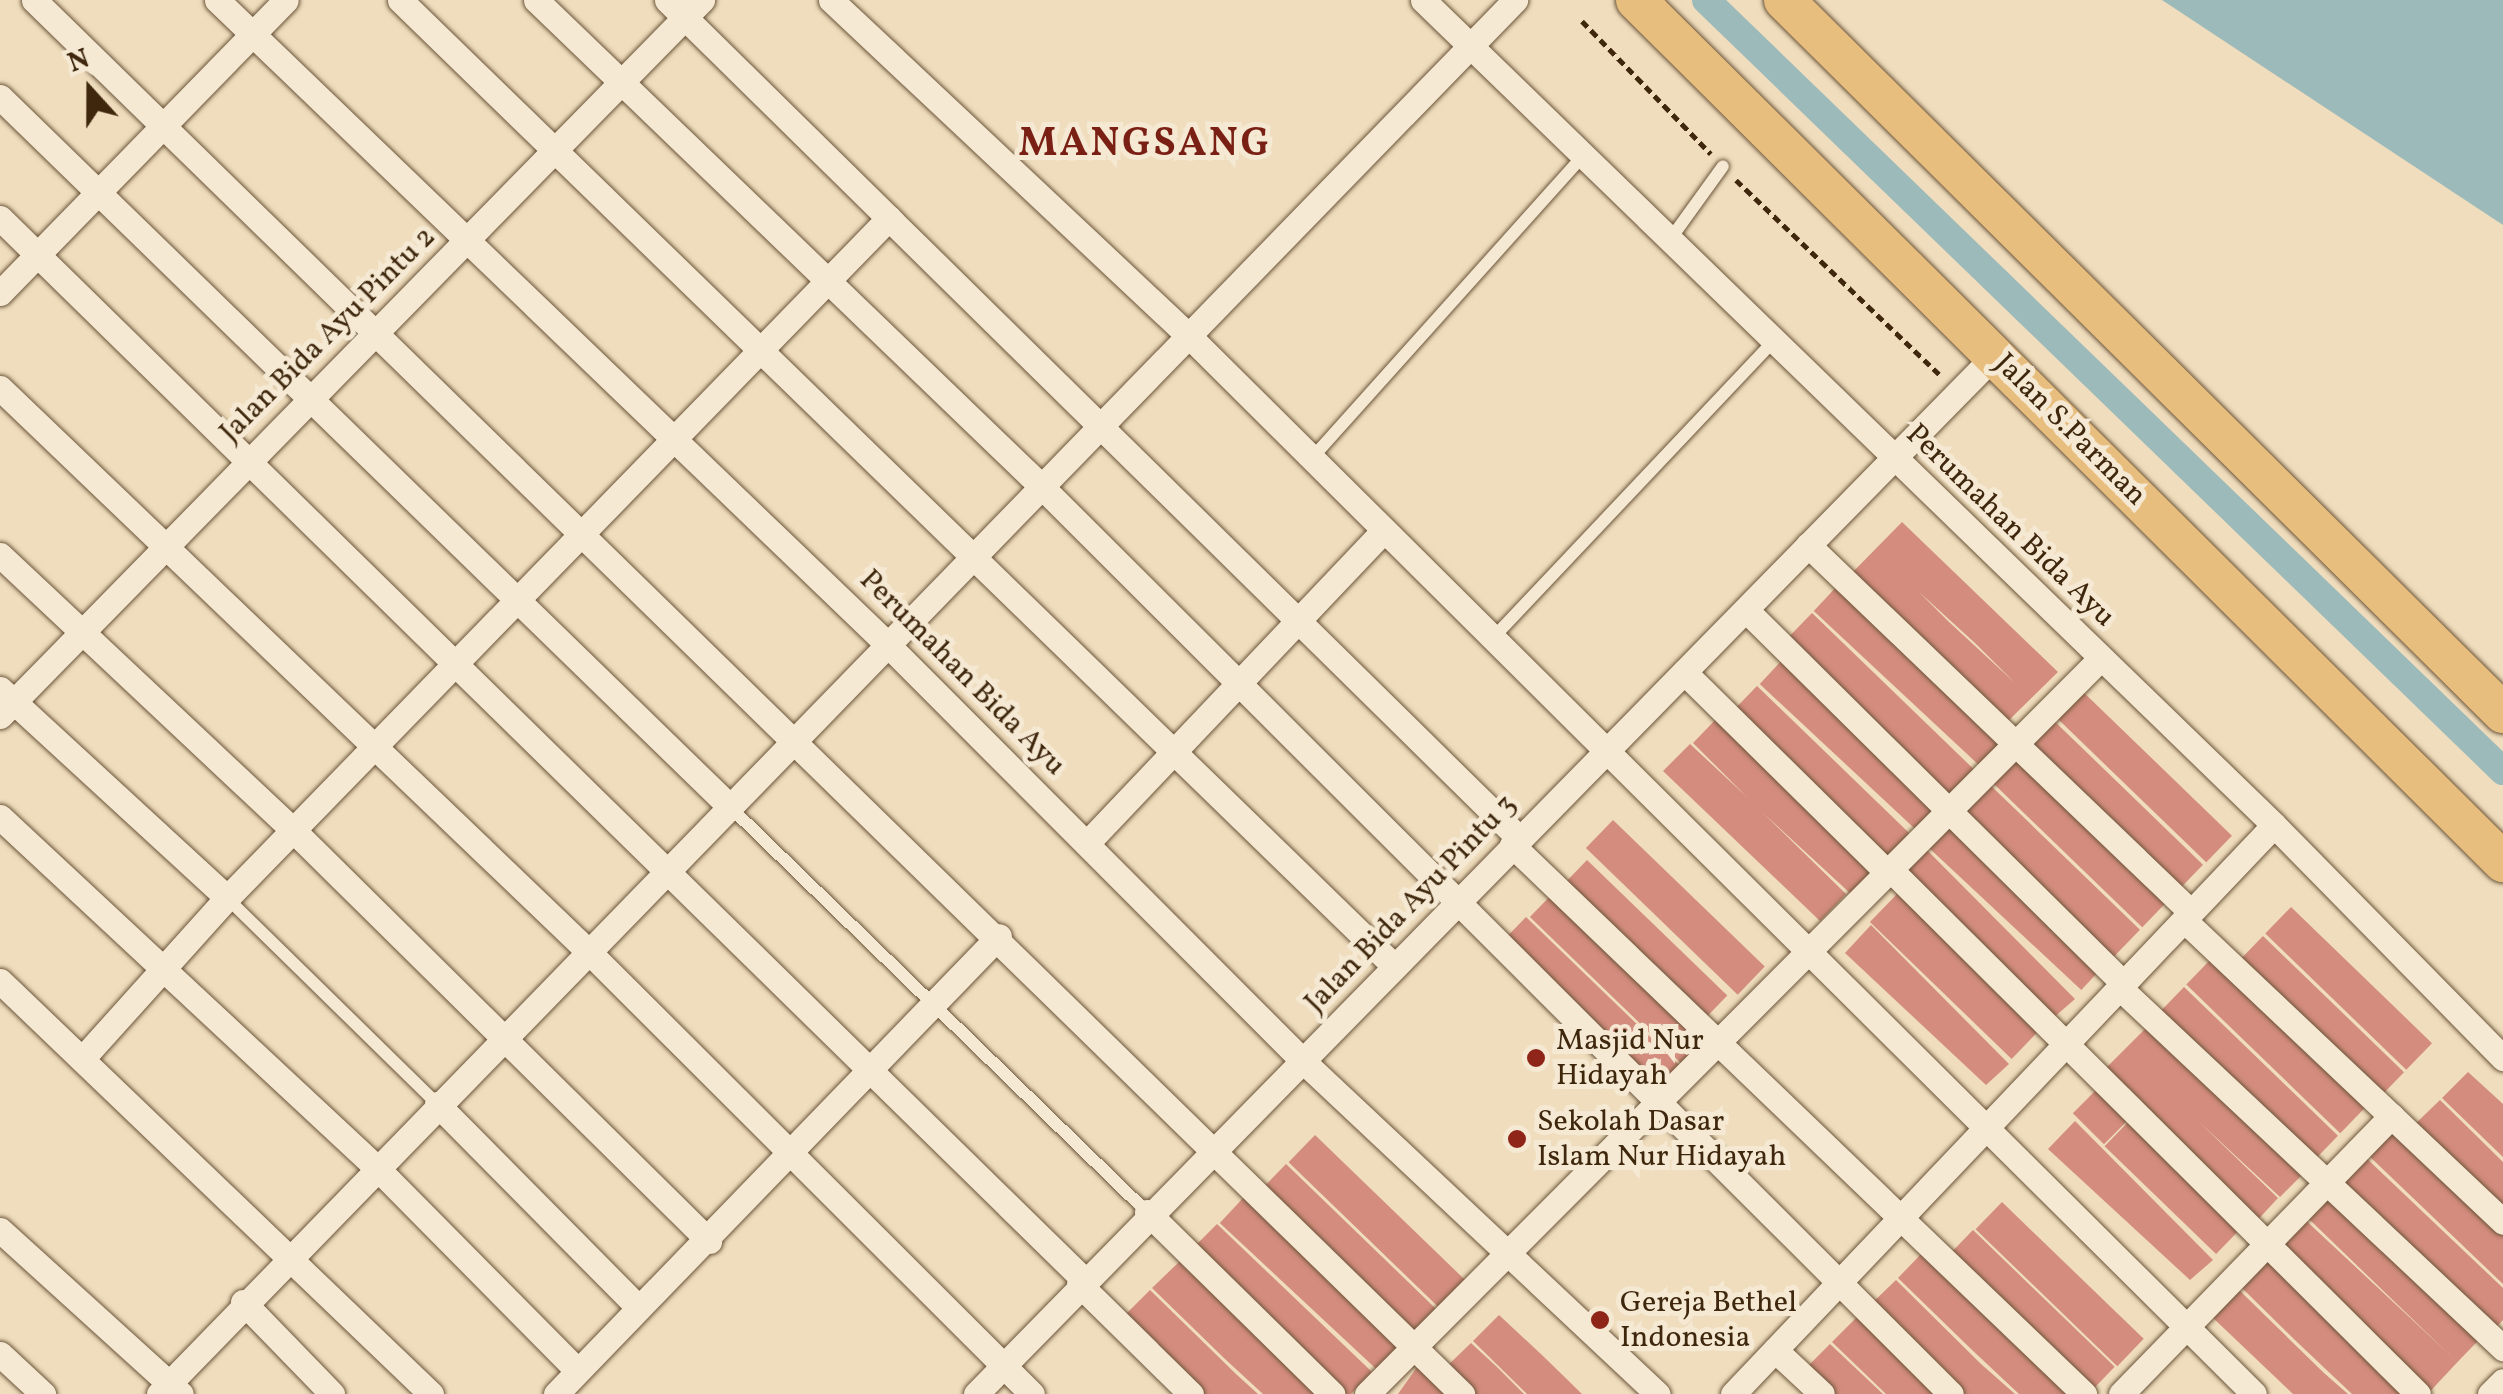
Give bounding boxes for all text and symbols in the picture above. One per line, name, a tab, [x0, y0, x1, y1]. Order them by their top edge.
north arrow	[40, 40, 140, 140]
text: N	[63, 40, 96, 83]
district label: MANGSANG	[1018, 121, 1272, 169]
street label: Jalan Bida Ayu Pintu 2	[213, 220, 443, 450]
street label: Jalan S.Parman	[1986, 346, 2154, 514]
street label: Perumahan Bida Ayu	[1898, 417, 2122, 635]
street label: Perumahan Bida Ayu	[851, 562, 1073, 784]
street label: Jalan Bida Ayu Pintu 3	[1297, 787, 1525, 1021]
place label: Masjid Nur Hidayah	[1556, 1023, 1704, 1094]
marker: Masjid Nur Hidayah	[1525, 1047, 1547, 1069]
place label: Sekolah Dasar Islam Nur Hidayah	[1537, 1104, 1786, 1174]
marker: Sekolah Dasar Islam Nur Hidayah	[1506, 1128, 1528, 1150]
place label: Gereja Bethel Indonesia	[1620, 1285, 1797, 1356]
marker: Gereja Bethel Indonesia	[1589, 1309, 1611, 1331]

